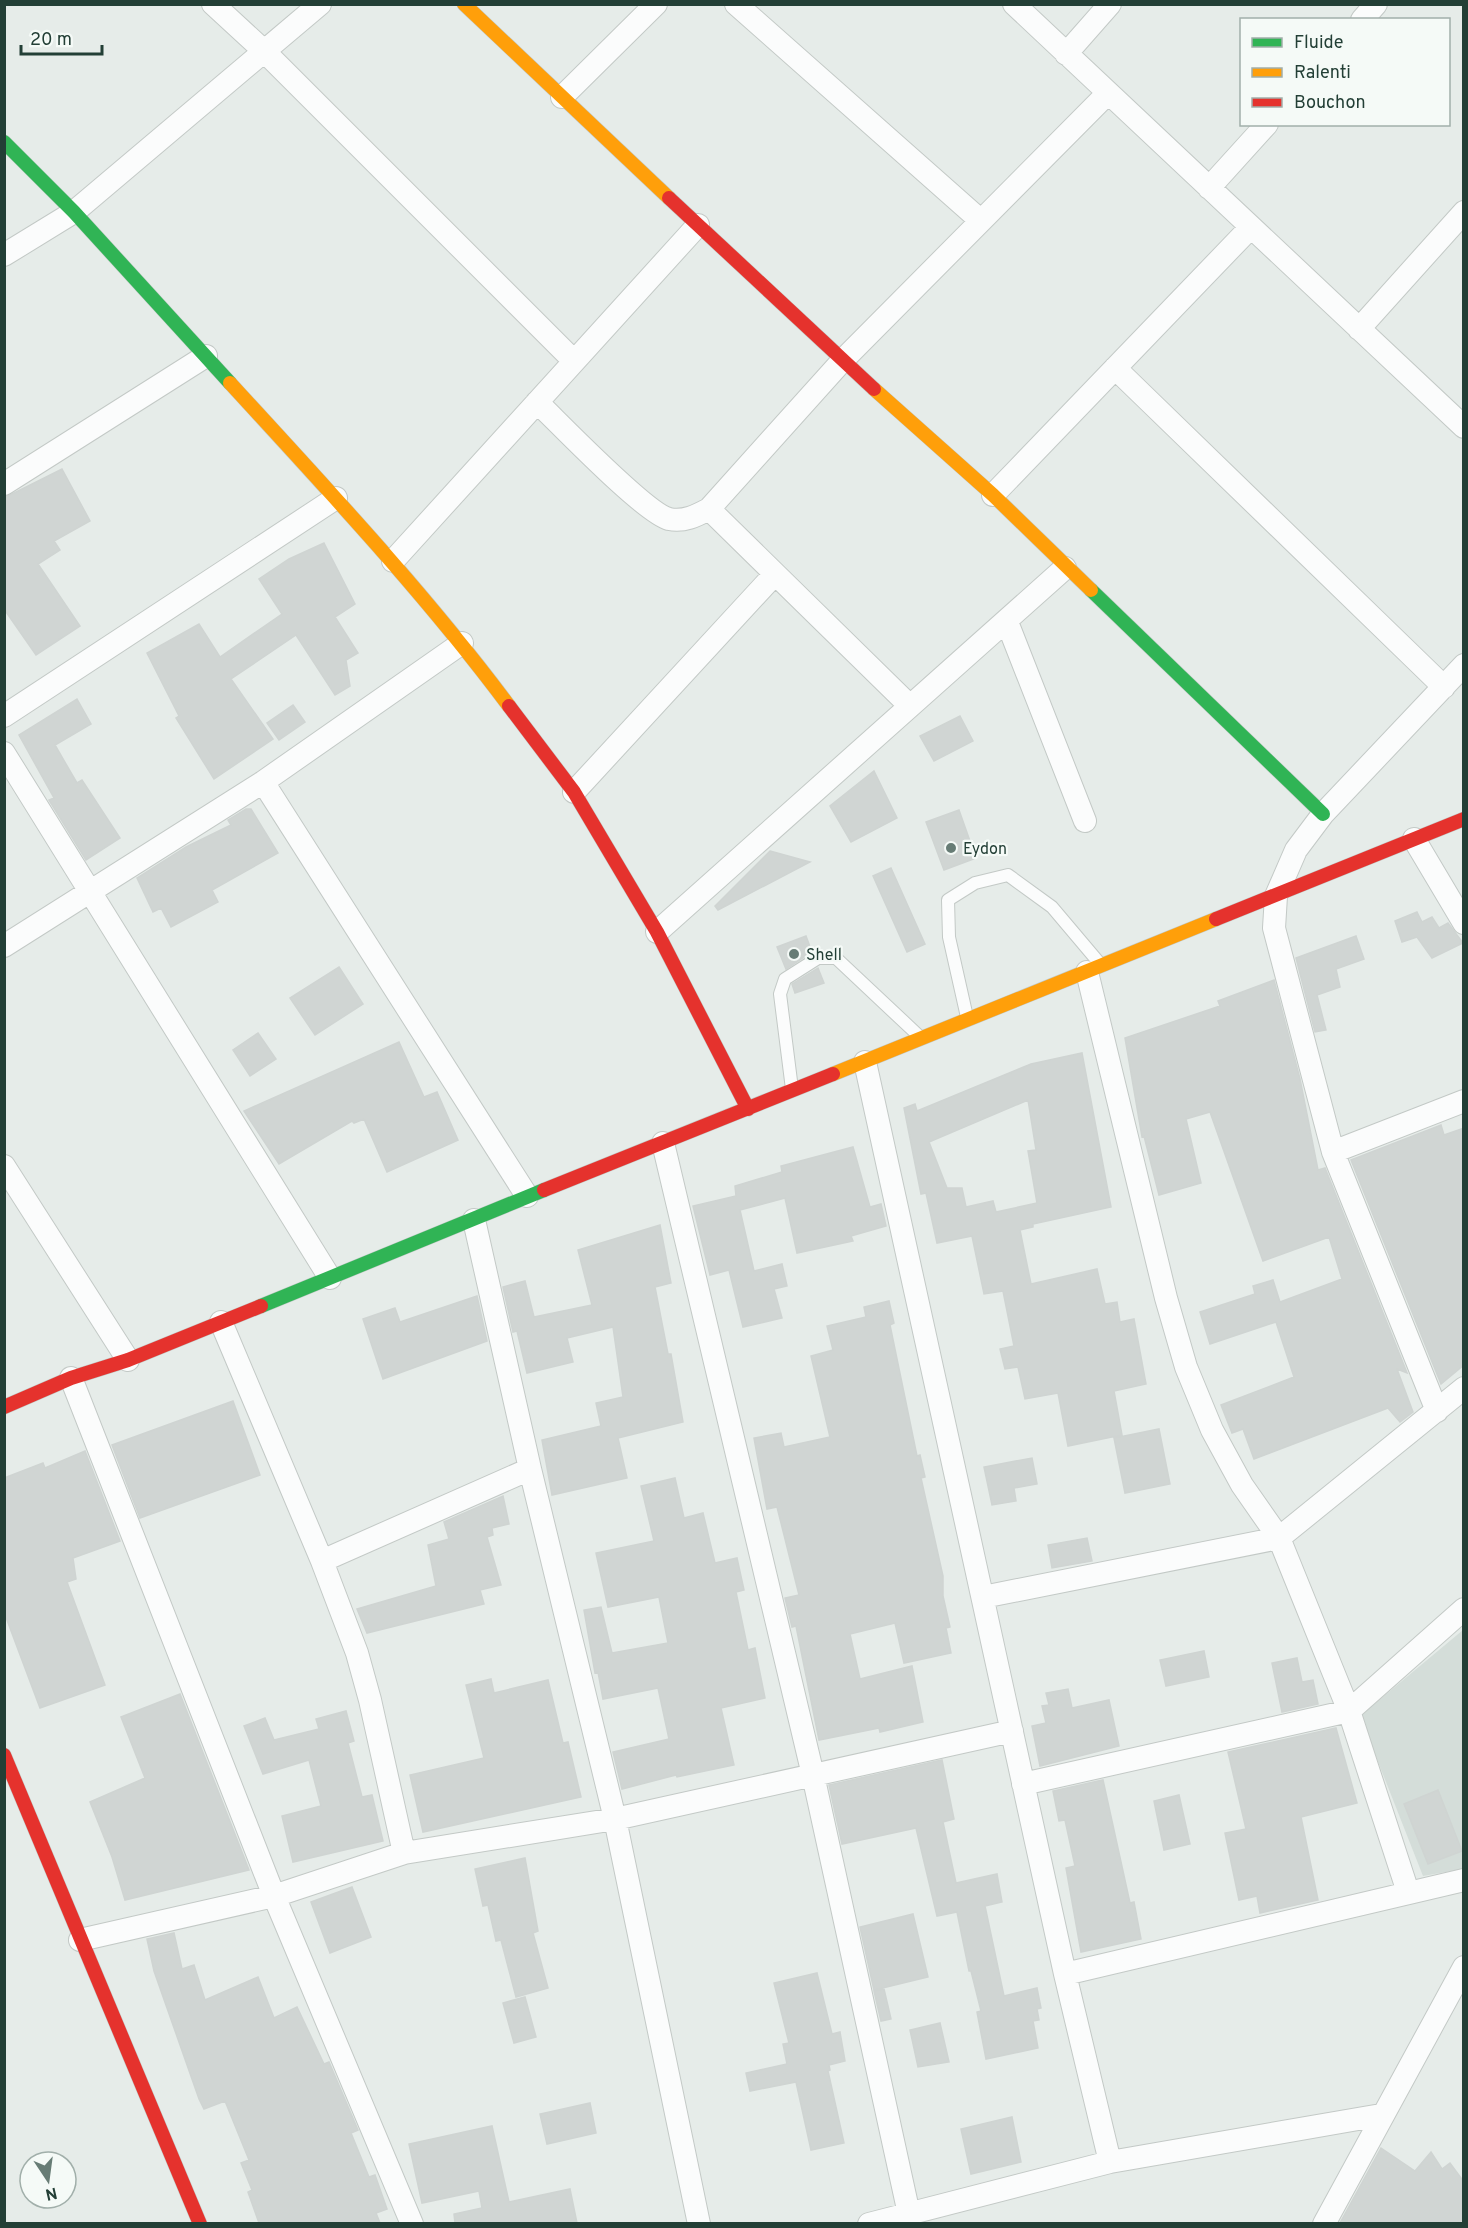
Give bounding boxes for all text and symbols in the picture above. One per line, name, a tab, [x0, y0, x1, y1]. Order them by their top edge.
scale bar	[21, 18, 102, 56]
legend	[1240, 18, 1450, 126]
text: 20 m	[30, 29, 72, 52]
text: Fluide	[1294, 32, 1343, 55]
text: Ralenti	[1294, 62, 1351, 85]
text: Bouchon	[1294, 92, 1366, 115]
place label: Eydon	[963, 840, 1007, 860]
marker: Eydon	[944, 841, 958, 855]
place label: Shell	[806, 946, 842, 966]
marker: Shell	[787, 947, 801, 961]
north arrow	[18, 2150, 78, 2210]
text: N	[43, 2182, 59, 2204]

